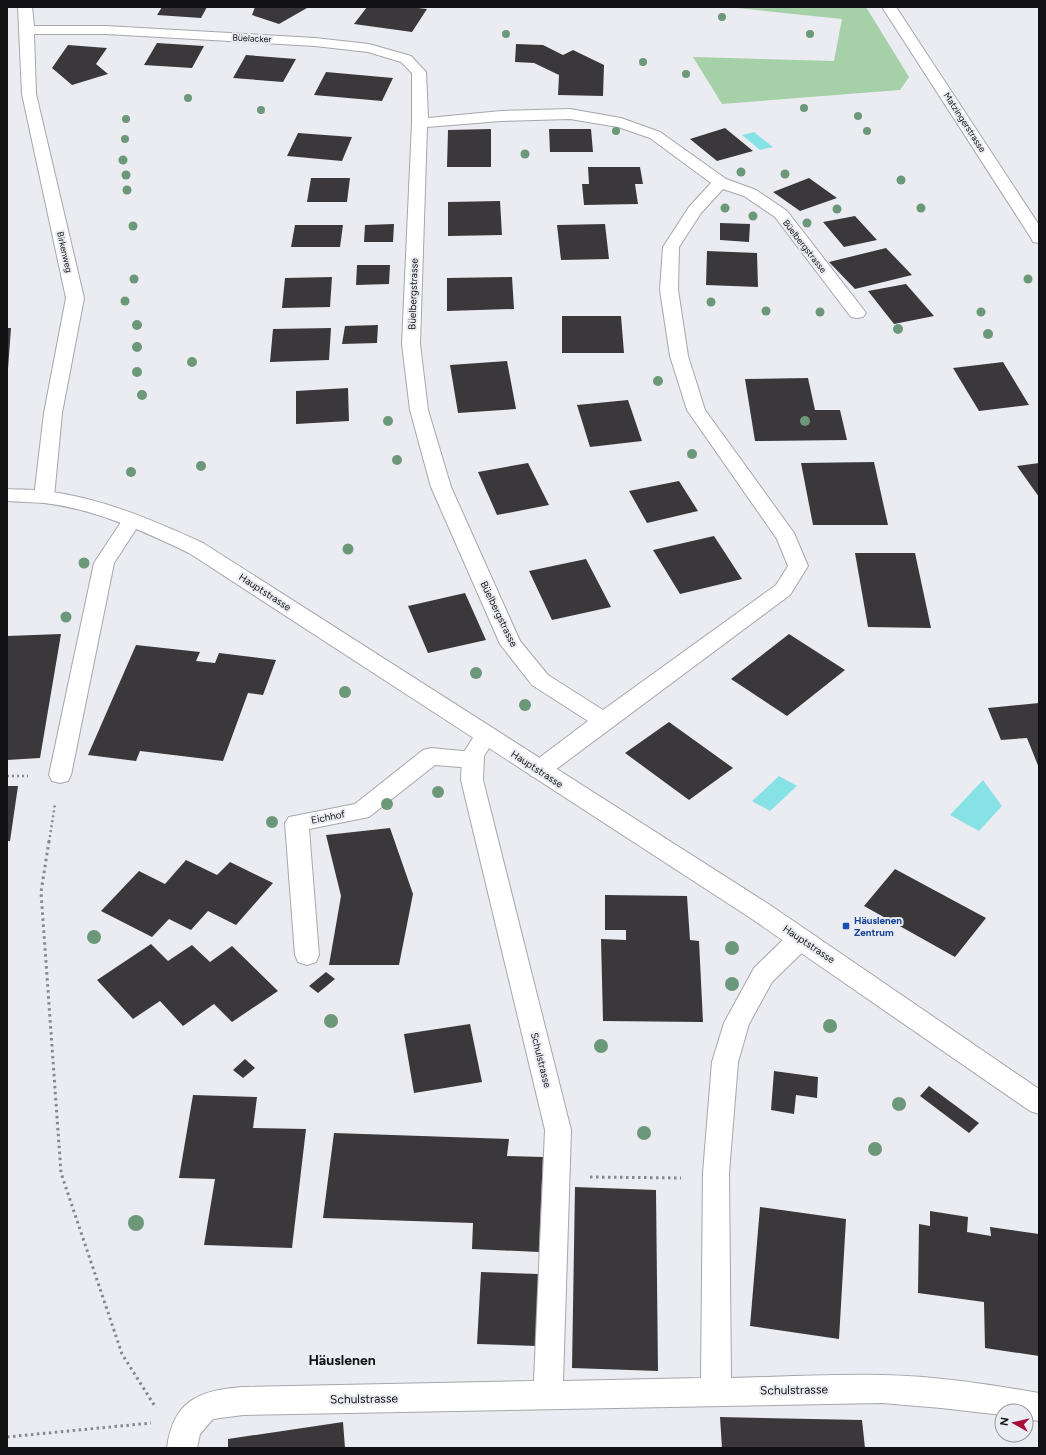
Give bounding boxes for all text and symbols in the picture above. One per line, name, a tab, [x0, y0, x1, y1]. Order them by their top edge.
street label: Büelacker	[232, 31, 272, 45]
street label: Matzingerstrasse	[942, 90, 988, 154]
street label: Büelbergstrasse	[781, 217, 829, 275]
street label: Birkenweg	[55, 230, 75, 274]
street label: Büelbergstrasse	[405, 257, 421, 330]
street label: Hauptstrasse	[236, 570, 294, 614]
street label: Büelbergstrasse	[477, 579, 521, 650]
street label: Hauptstrasse	[508, 747, 566, 791]
street label: Eichhof	[310, 807, 346, 827]
place label: Häuslenen Zentrum	[854, 914, 902, 939]
marker: Häuslenen Zentrum	[841, 921, 851, 931]
street label: Hauptstrasse	[781, 922, 838, 966]
street label: Schulstrasse	[528, 1031, 554, 1090]
district label: Häuslenen	[308, 1352, 376, 1369]
street label: Schulstrasse	[760, 1382, 829, 1398]
street label: Schulstrasse	[330, 1391, 399, 1407]
north arrow	[994, 1403, 1034, 1443]
text: N	[998, 1417, 1012, 1427]

